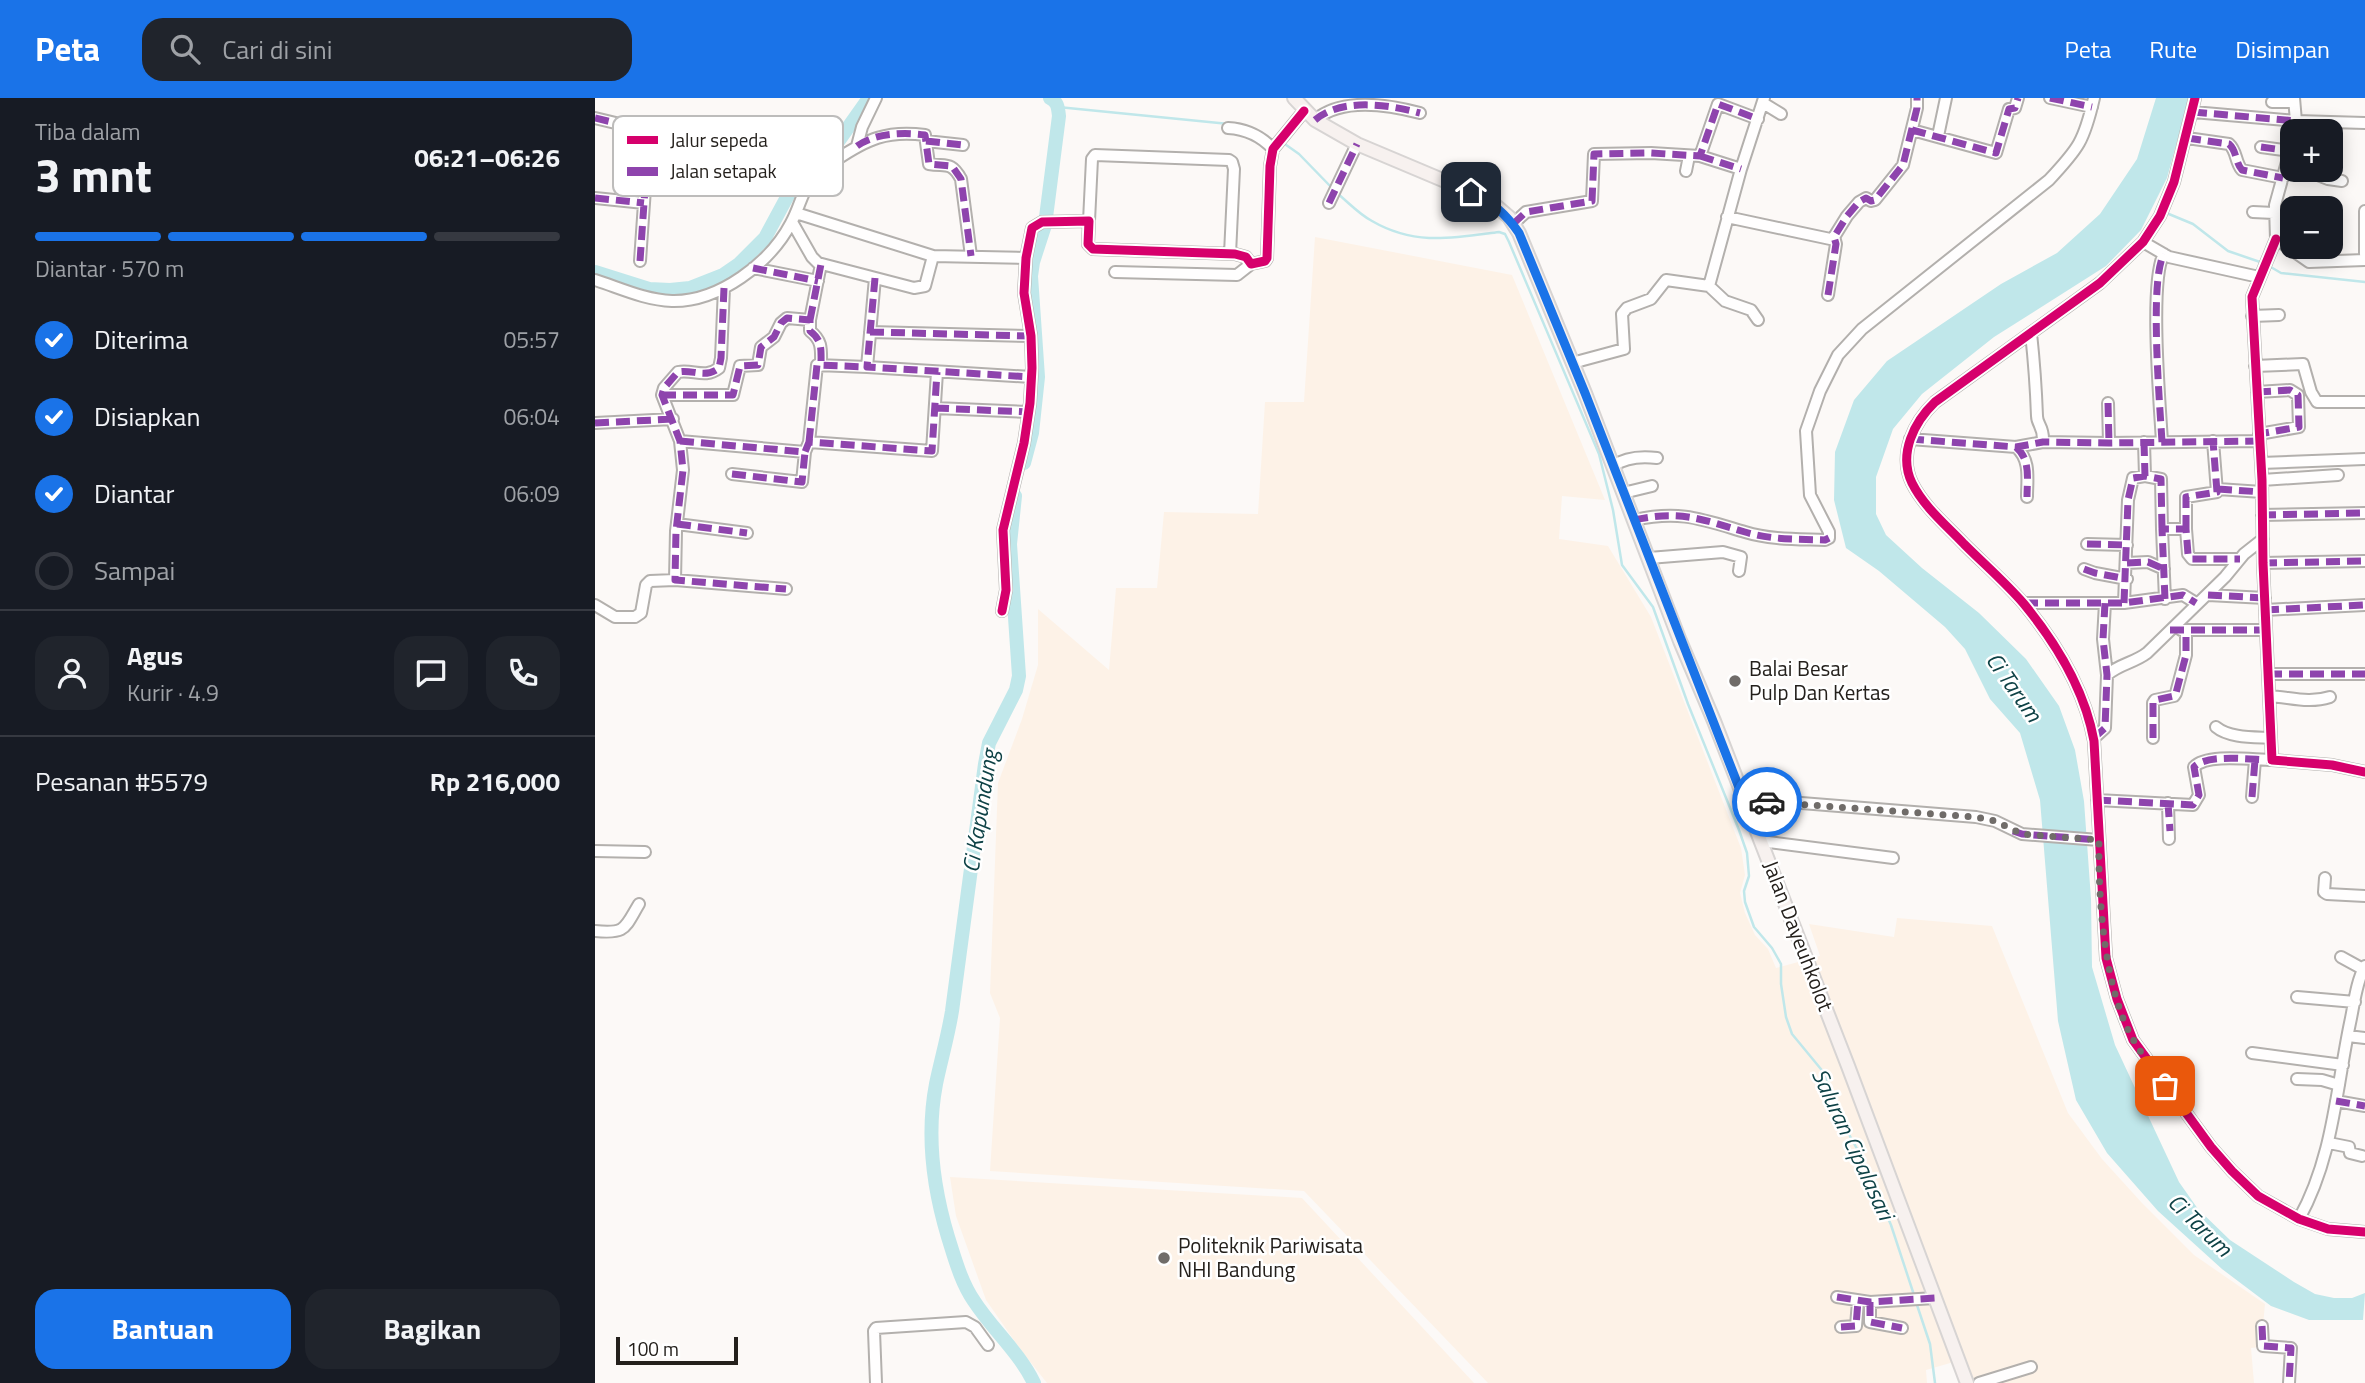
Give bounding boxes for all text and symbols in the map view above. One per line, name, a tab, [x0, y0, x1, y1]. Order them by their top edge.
search box	[142, 18, 632, 81]
text: Peta	[35, 24, 100, 74]
icon: search	[166, 30, 204, 68]
text: Cari di sini	[222, 30, 332, 69]
text: Peta	[2065, 31, 2111, 67]
text: Rute	[2149, 31, 2197, 67]
text: Disimpan	[2235, 31, 2330, 67]
text: Tiba dalam	[35, 114, 141, 149]
legend	[613, 116, 843, 196]
map controls	[2280, 119, 2343, 259]
button: +	[2280, 119, 2343, 182]
text: Jalur sepeda	[670, 125, 768, 154]
text: 06:21–06:26	[414, 138, 560, 177]
text: 3 mnt	[35, 140, 152, 210]
text: Jalan setapak	[670, 156, 777, 185]
pin	[1441, 162, 1501, 222]
icon: home	[1452, 173, 1490, 211]
button: −	[2280, 196, 2343, 259]
text: Diantar · 570 m	[35, 251, 184, 286]
text: Diterima	[94, 320, 188, 359]
icon: check	[35, 321, 73, 359]
text: 05:57	[503, 322, 560, 357]
text: Disiapkan	[94, 397, 200, 436]
icon: check	[35, 398, 73, 436]
text: 06:04	[503, 399, 560, 434]
text: Diantar	[94, 474, 175, 513]
icon: check	[35, 475, 73, 513]
text: 06:09	[503, 476, 560, 511]
text: Sampai	[94, 551, 175, 590]
button: person	[35, 636, 109, 710]
text: Agus	[127, 636, 183, 675]
button: chat	[394, 636, 468, 710]
button: phone	[486, 636, 560, 710]
water label: Ci Tarum	[1978, 645, 2052, 730]
place label: Balai Besar Pulp Dan Kertas	[1749, 652, 1890, 708]
marker: Balai Besar Pulp Dan Kertas	[1727, 673, 1743, 689]
text: Kurir · 4.9	[127, 675, 219, 710]
water label: Ci Kapundung	[953, 745, 1007, 875]
text: Pesanan #5579	[35, 762, 208, 801]
text: Rp 216,000	[430, 762, 560, 801]
courier	[1732, 767, 1802, 837]
icon: car	[1748, 783, 1786, 821]
street label: Jalan Dayeuhkolot	[1756, 856, 1843, 1016]
pin	[2135, 1056, 2195, 1116]
water label: Saluran Cipalasari	[1803, 1062, 1905, 1227]
icon: bag	[2146, 1067, 2184, 1105]
water label: Ci Tarum	[2160, 1185, 2242, 1265]
place label: Politeknik Pariwisata NHI Bandung	[1178, 1229, 1363, 1285]
marker: Politeknik Pariwisata NHI Bandung	[1156, 1250, 1172, 1266]
button: Bantuan	[35, 1289, 291, 1369]
button: Bagikan	[305, 1289, 560, 1369]
scale bar	[616, 1334, 739, 1366]
text: 100 m	[627, 1334, 679, 1363]

